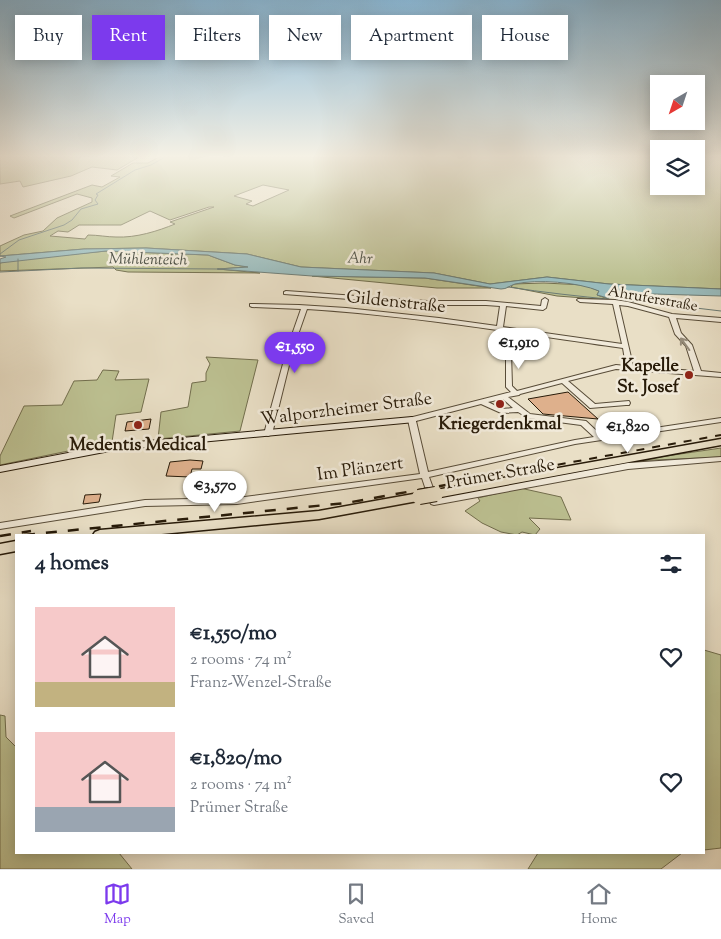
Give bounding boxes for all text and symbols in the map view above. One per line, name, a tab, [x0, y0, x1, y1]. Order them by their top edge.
chip: Buy	[15, 15, 82, 60]
chip: Rent	[92, 15, 165, 60]
chip: Filters	[175, 15, 259, 60]
chip: New	[269, 15, 341, 60]
chip: Apartment	[351, 15, 472, 60]
chip: House	[482, 15, 568, 60]
north arrow	[650, 75, 705, 130]
map controls	[650, 75, 705, 195]
button: layers	[650, 140, 705, 195]
water label: Mühlenteich	[108, 248, 188, 273]
water label: Ahr	[347, 248, 373, 271]
street label: Ahruferstraße	[606, 281, 699, 318]
street label: Gildenstraße	[345, 285, 447, 321]
pin: €1,910	[478, 328, 560, 370]
pin: €1,550	[254, 332, 336, 374]
text: €1,910	[499, 332, 539, 355]
text: €1,550	[275, 336, 315, 359]
one-way arrow	[680, 337, 691, 350]
place label: Kapelle St. Josef	[617, 354, 681, 401]
marker: Kapelle St. Josef	[683, 369, 695, 381]
street label: Walporzheimer Straße	[259, 387, 434, 433]
marker: Kriegerdenkmal	[494, 398, 506, 410]
place label: Kriegerdenkmal	[438, 412, 563, 438]
pin: €1,820	[587, 412, 669, 454]
text: €1,820	[606, 416, 650, 439]
marker: Medentis Medical	[132, 419, 144, 431]
place label: Medentis Medical	[70, 433, 207, 459]
street label: Im Plänzert	[315, 451, 405, 489]
street label: Prümer Straße	[444, 453, 557, 497]
pin: €3,570	[174, 470, 256, 513]
text: €3,570	[194, 475, 236, 498]
text: 4 homes	[35, 549, 109, 579]
icon: filters	[657, 550, 685, 578]
text: €1,550/mo	[190, 619, 277, 649]
icon: home	[75, 627, 135, 687]
icon: heart	[657, 643, 685, 671]
text: 2 rooms · 74 m²	[190, 649, 292, 672]
text: Franz-Wenzel-Straße	[190, 672, 332, 695]
text: €1,820/mo	[190, 744, 282, 774]
icon: home	[75, 752, 135, 812]
icon: heart	[657, 768, 685, 796]
text: 2 rooms · 74 m²	[190, 774, 292, 797]
text: Prümer Straße	[190, 797, 288, 820]
tab: Map	[103, 880, 131, 930]
tab: Saved	[338, 880, 374, 930]
tab: Home	[581, 880, 618, 930]

